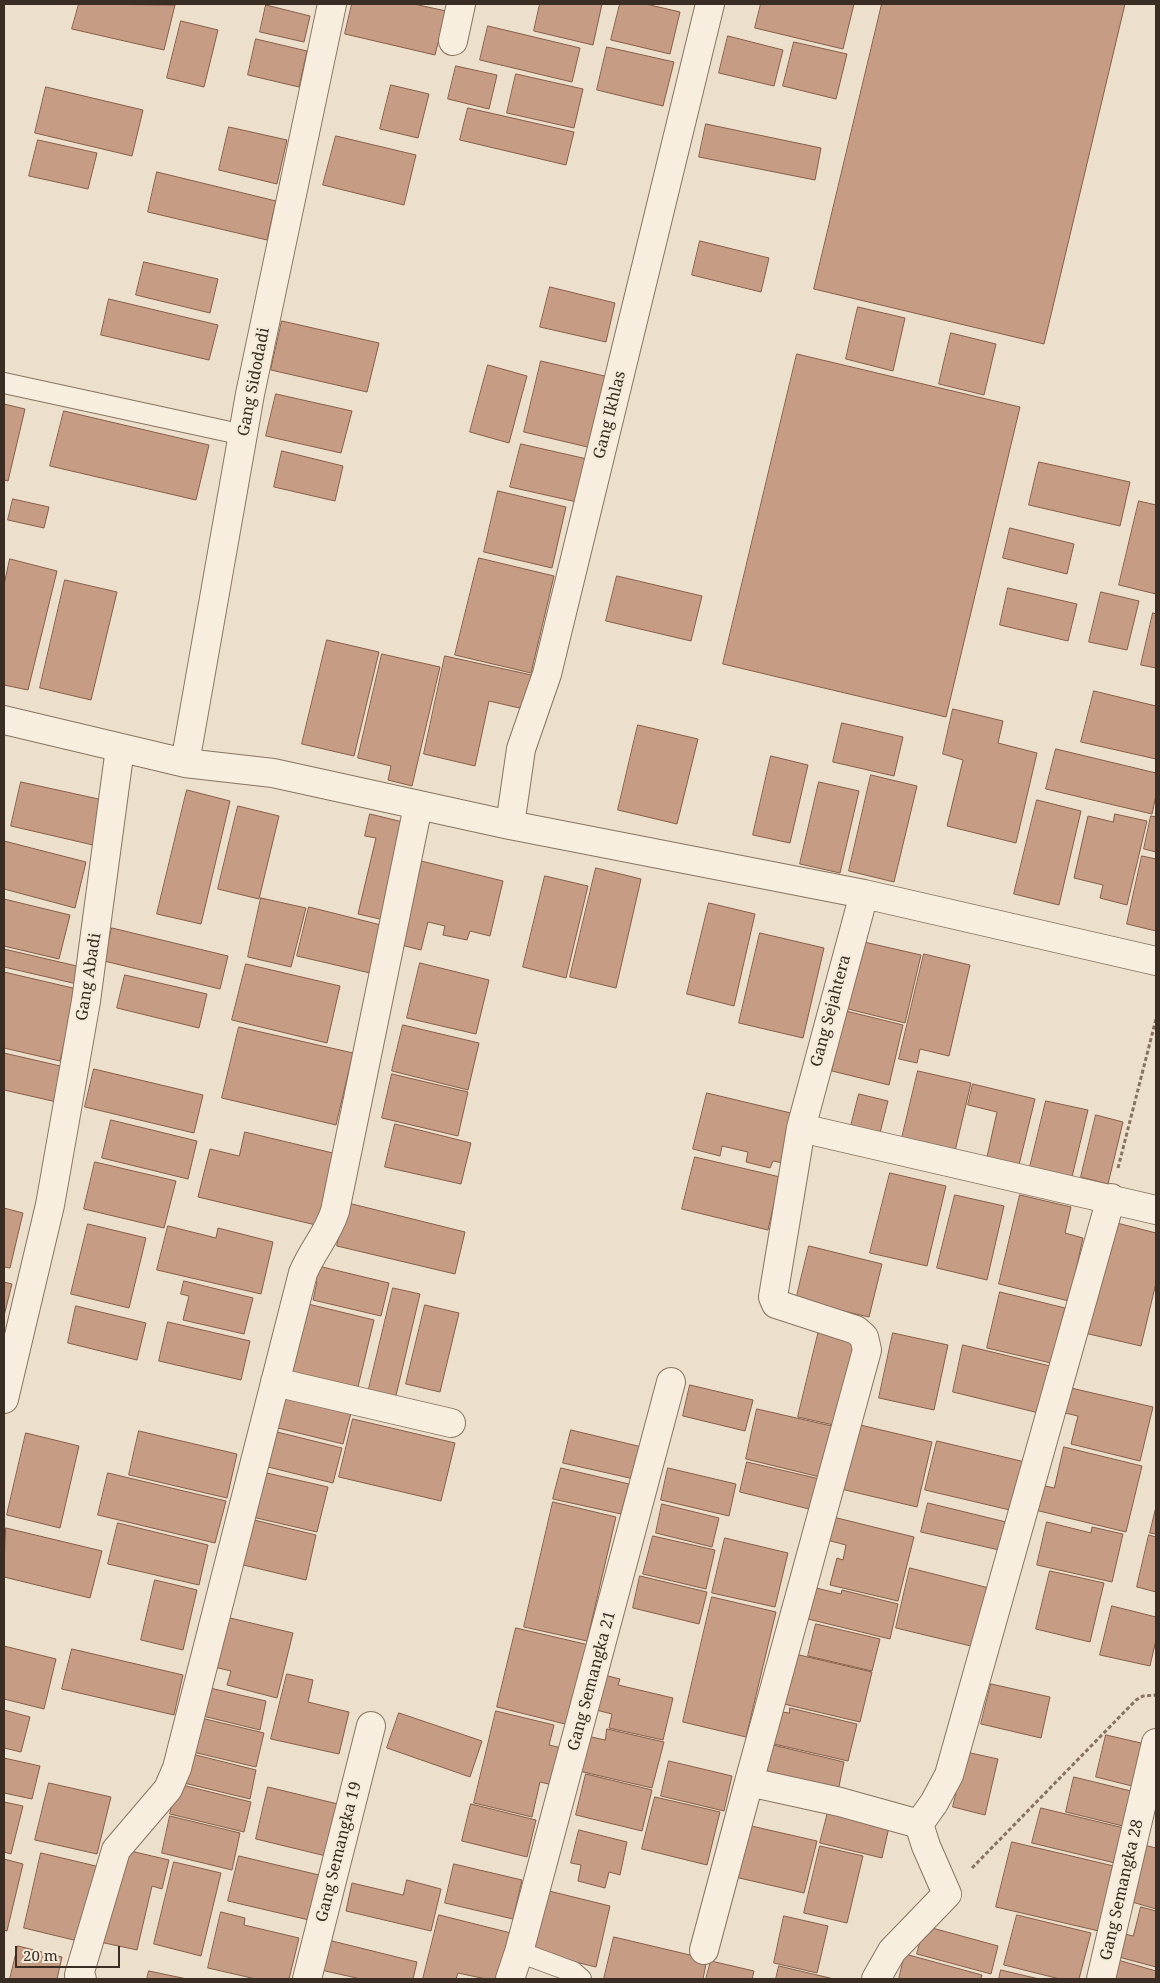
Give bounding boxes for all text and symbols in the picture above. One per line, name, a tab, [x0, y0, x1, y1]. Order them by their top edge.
street label: Gang Sidodadi	[234, 326, 274, 438]
street label: Gang Ikhlas	[590, 369, 630, 461]
street label: Gang Abadi	[73, 932, 105, 1022]
street label: Gang Sejahtera	[807, 953, 855, 1069]
street label: Gang Semangka 21	[564, 1609, 620, 1753]
street label: Gang Semangka 19	[312, 1780, 366, 1924]
street label: Gang Semangka 28	[1096, 1818, 1148, 1962]
scale bar	[18, 1936, 122, 1968]
text: 20 m	[23, 1945, 58, 1965]

